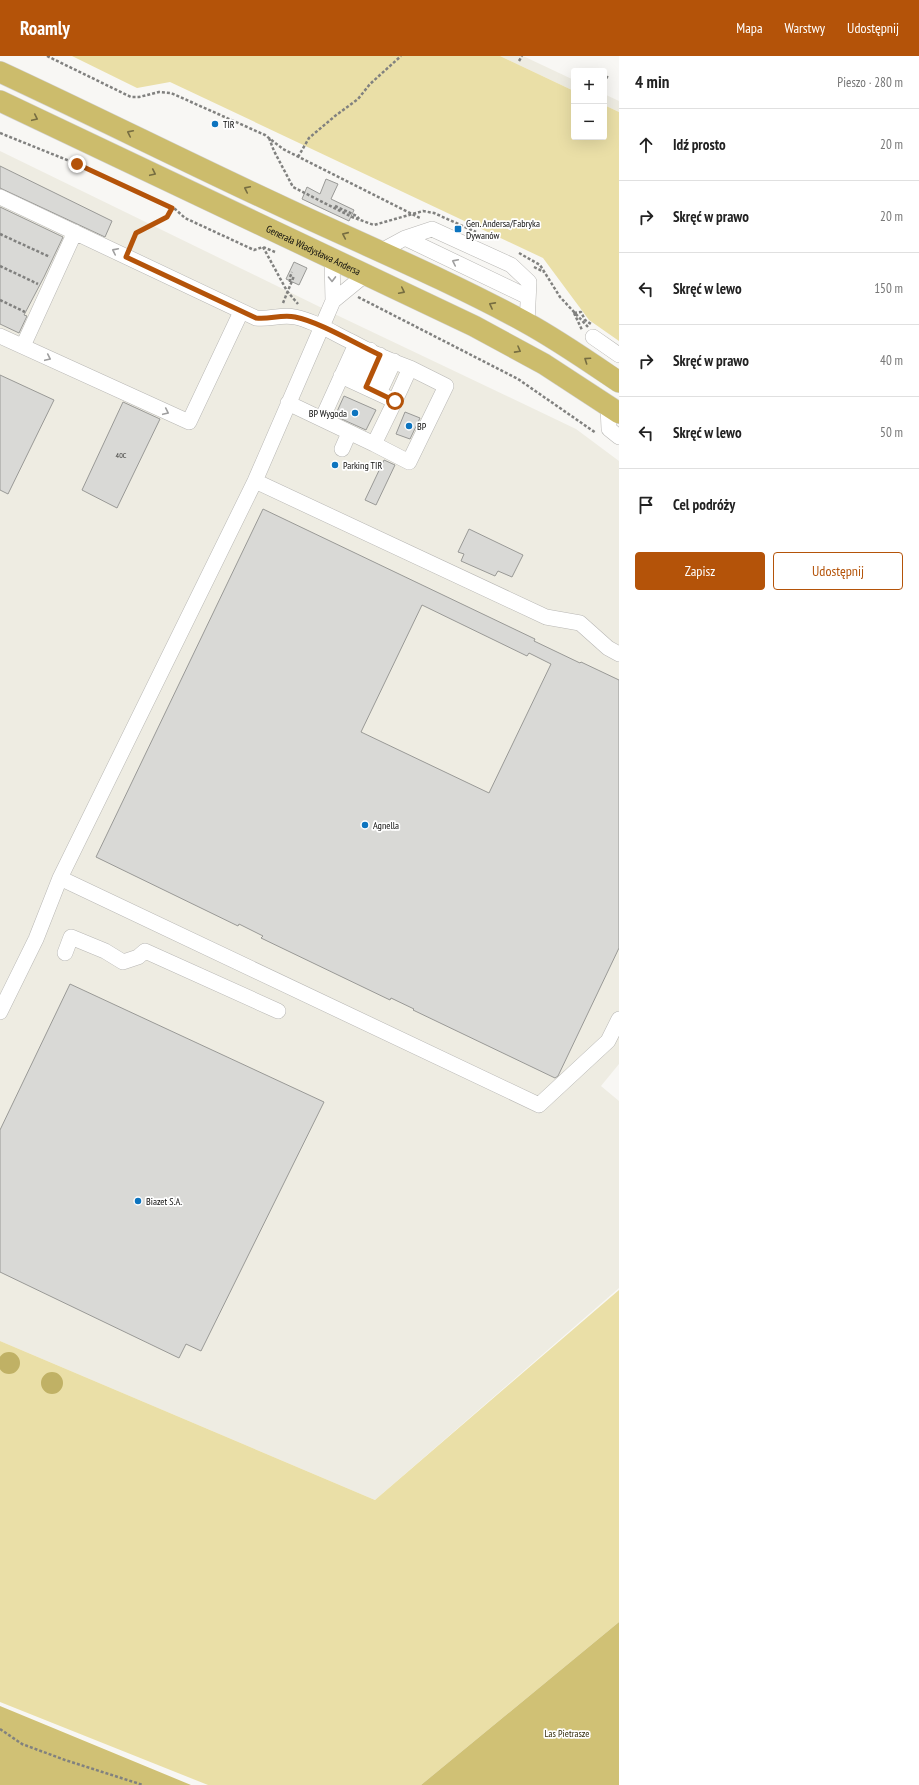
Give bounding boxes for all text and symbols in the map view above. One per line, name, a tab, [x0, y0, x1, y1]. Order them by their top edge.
text: Roamly	[20, 16, 70, 40]
text: Mapa	[736, 19, 763, 37]
text: Warstwy	[785, 19, 825, 37]
text: Udostępnij	[847, 19, 899, 37]
map controls	[571, 68, 607, 140]
button: +	[571, 68, 607, 104]
text: 4 min	[635, 71, 669, 93]
text: Pieszo · 280 m	[837, 74, 903, 91]
button: −	[571, 104, 607, 140]
one-way arrow	[31, 113, 39, 121]
place label: TIR	[223, 118, 235, 131]
marker: TIR	[210, 119, 220, 129]
one-way arrow	[127, 130, 134, 138]
icon: ahead	[635, 134, 657, 156]
text: Idź prosto	[673, 135, 726, 154]
text: 20 m	[880, 136, 903, 153]
route end	[68, 155, 86, 173]
one-way arrow	[149, 168, 156, 176]
one-way arrow	[244, 186, 251, 194]
icon: right	[635, 206, 657, 228]
text: Skręć w prawo	[673, 207, 749, 226]
text: 20 m	[880, 208, 903, 225]
place label: Gen. Andersa/Fabryka Dywanów	[466, 217, 540, 242]
street label: Generała Władysława Andersa	[264, 222, 363, 278]
marker: Gen. Andersa/Fabryka Dywanów	[453, 224, 463, 234]
one-way arrow	[342, 232, 349, 240]
one-way arrow	[112, 248, 119, 256]
one-way arrow	[452, 259, 459, 267]
one-way arrow	[328, 276, 336, 282]
icon: left	[635, 278, 657, 300]
text: Skręć w lewo	[673, 279, 742, 298]
text: 150 m	[874, 280, 903, 297]
one-way arrow	[397, 286, 405, 294]
one-way arrow	[489, 302, 496, 310]
one-way arrow	[514, 345, 521, 352]
icon: right	[635, 350, 657, 372]
text: Skręć w prawo	[673, 351, 749, 370]
text: 40 m	[880, 352, 903, 369]
one-way arrow	[44, 353, 52, 361]
one-way arrow	[584, 357, 591, 365]
route start	[386, 392, 404, 410]
one-way arrow	[162, 407, 170, 415]
place label: BP Wygoda	[309, 407, 347, 420]
marker: BP Wygoda	[350, 408, 360, 418]
place label: BP	[417, 420, 427, 433]
marker: BP	[404, 421, 414, 431]
icon: left	[635, 422, 657, 444]
text: Skręć w lewo	[673, 423, 742, 442]
text: 50 m	[880, 424, 903, 441]
house number: 40C	[116, 450, 127, 460]
place label: Parking TIR	[343, 459, 382, 472]
marker: Parking TIR	[330, 460, 340, 470]
icon: arrive	[635, 494, 657, 516]
text: Cel podróży	[673, 495, 735, 514]
button: Zapisz	[635, 552, 765, 590]
button: Udostępnij	[773, 552, 903, 590]
place label: Agnella	[373, 819, 399, 832]
marker: Agnella	[360, 820, 370, 830]
place label: Biazet S.A.	[146, 1195, 182, 1208]
marker: Biazet S.A.	[133, 1196, 143, 1206]
park label: Las Pietrasze	[545, 1727, 589, 1740]

